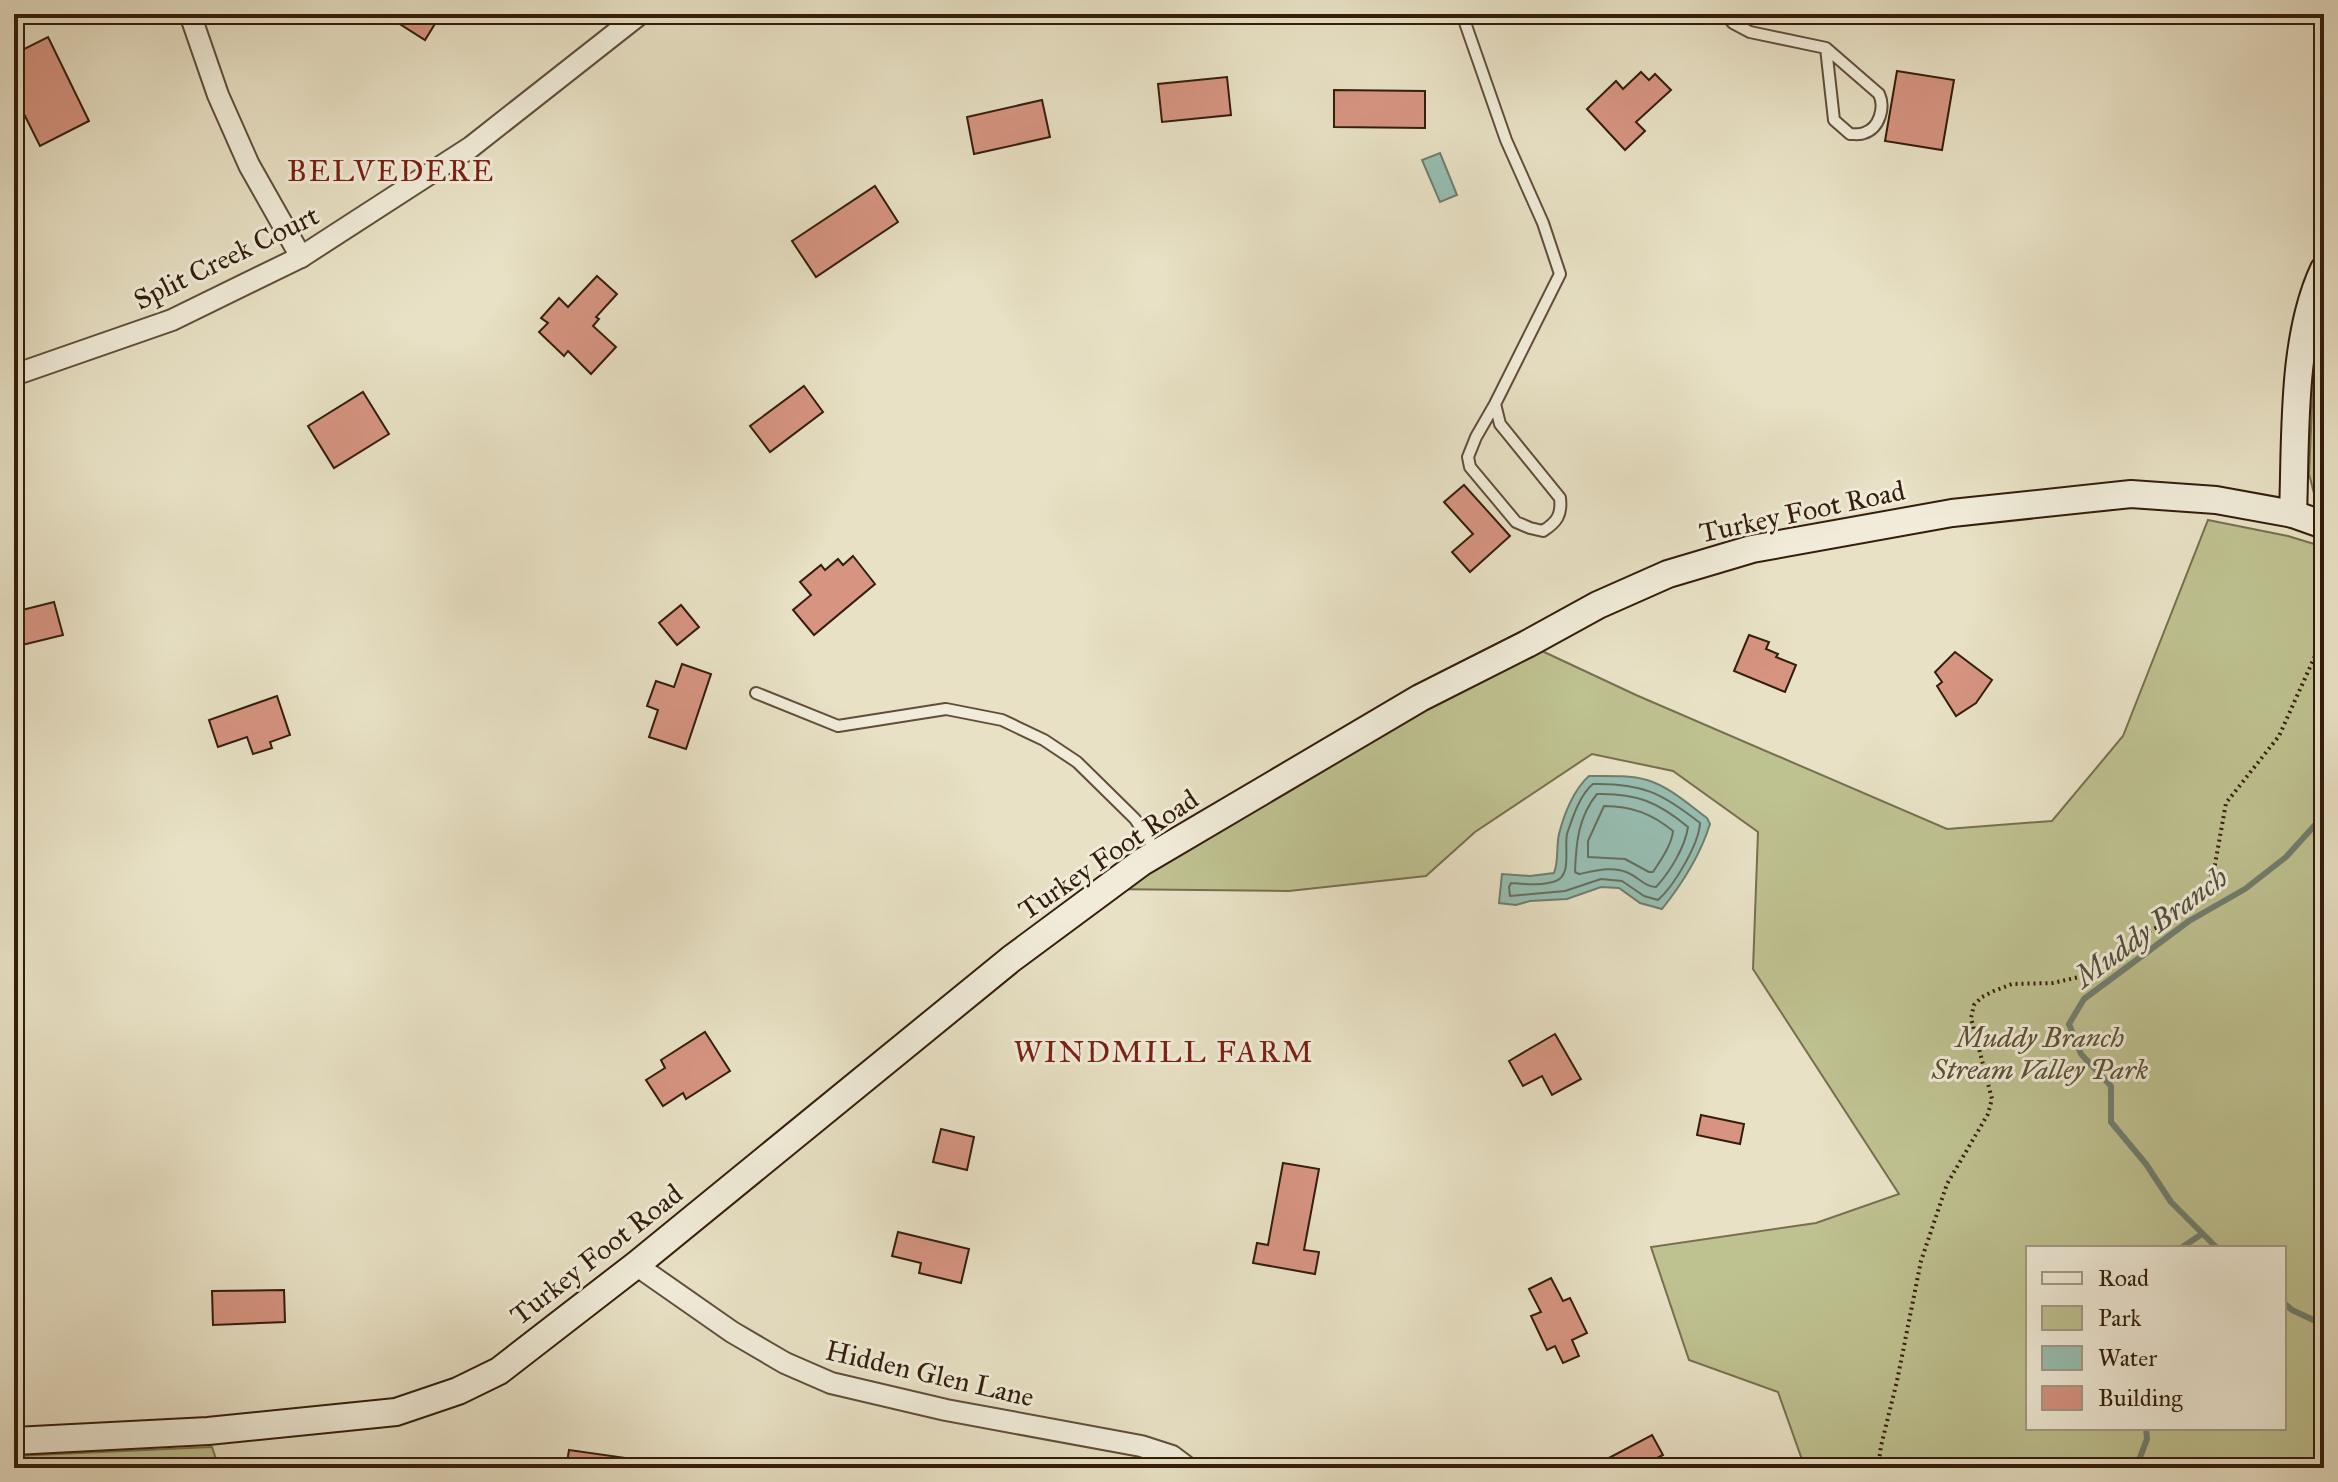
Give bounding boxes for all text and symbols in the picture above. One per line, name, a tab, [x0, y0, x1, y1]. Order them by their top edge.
district label: BELVEDERE	[287, 153, 495, 189]
street label: Split Creek Court	[128, 198, 324, 317]
street label: Turkey Foot Road	[1696, 473, 1908, 550]
street label: Turkey Foot Road	[1012, 781, 1205, 927]
water label: Muddy Branch	[2065, 859, 2235, 996]
park label: Muddy Branch Stream Valley Park	[1931, 1020, 2149, 1087]
district label: WINDMILL FARM	[1013, 1034, 1315, 1070]
street label: Turkey Foot Road	[503, 1176, 690, 1333]
legend	[2026, 1246, 2286, 1430]
text: Road	[2098, 1263, 2149, 1293]
text: Park	[2098, 1303, 2142, 1333]
street label: Hidden Glen Lane	[822, 1332, 1038, 1414]
text: Water	[2098, 1343, 2157, 1373]
text: Building	[2098, 1383, 2183, 1413]

